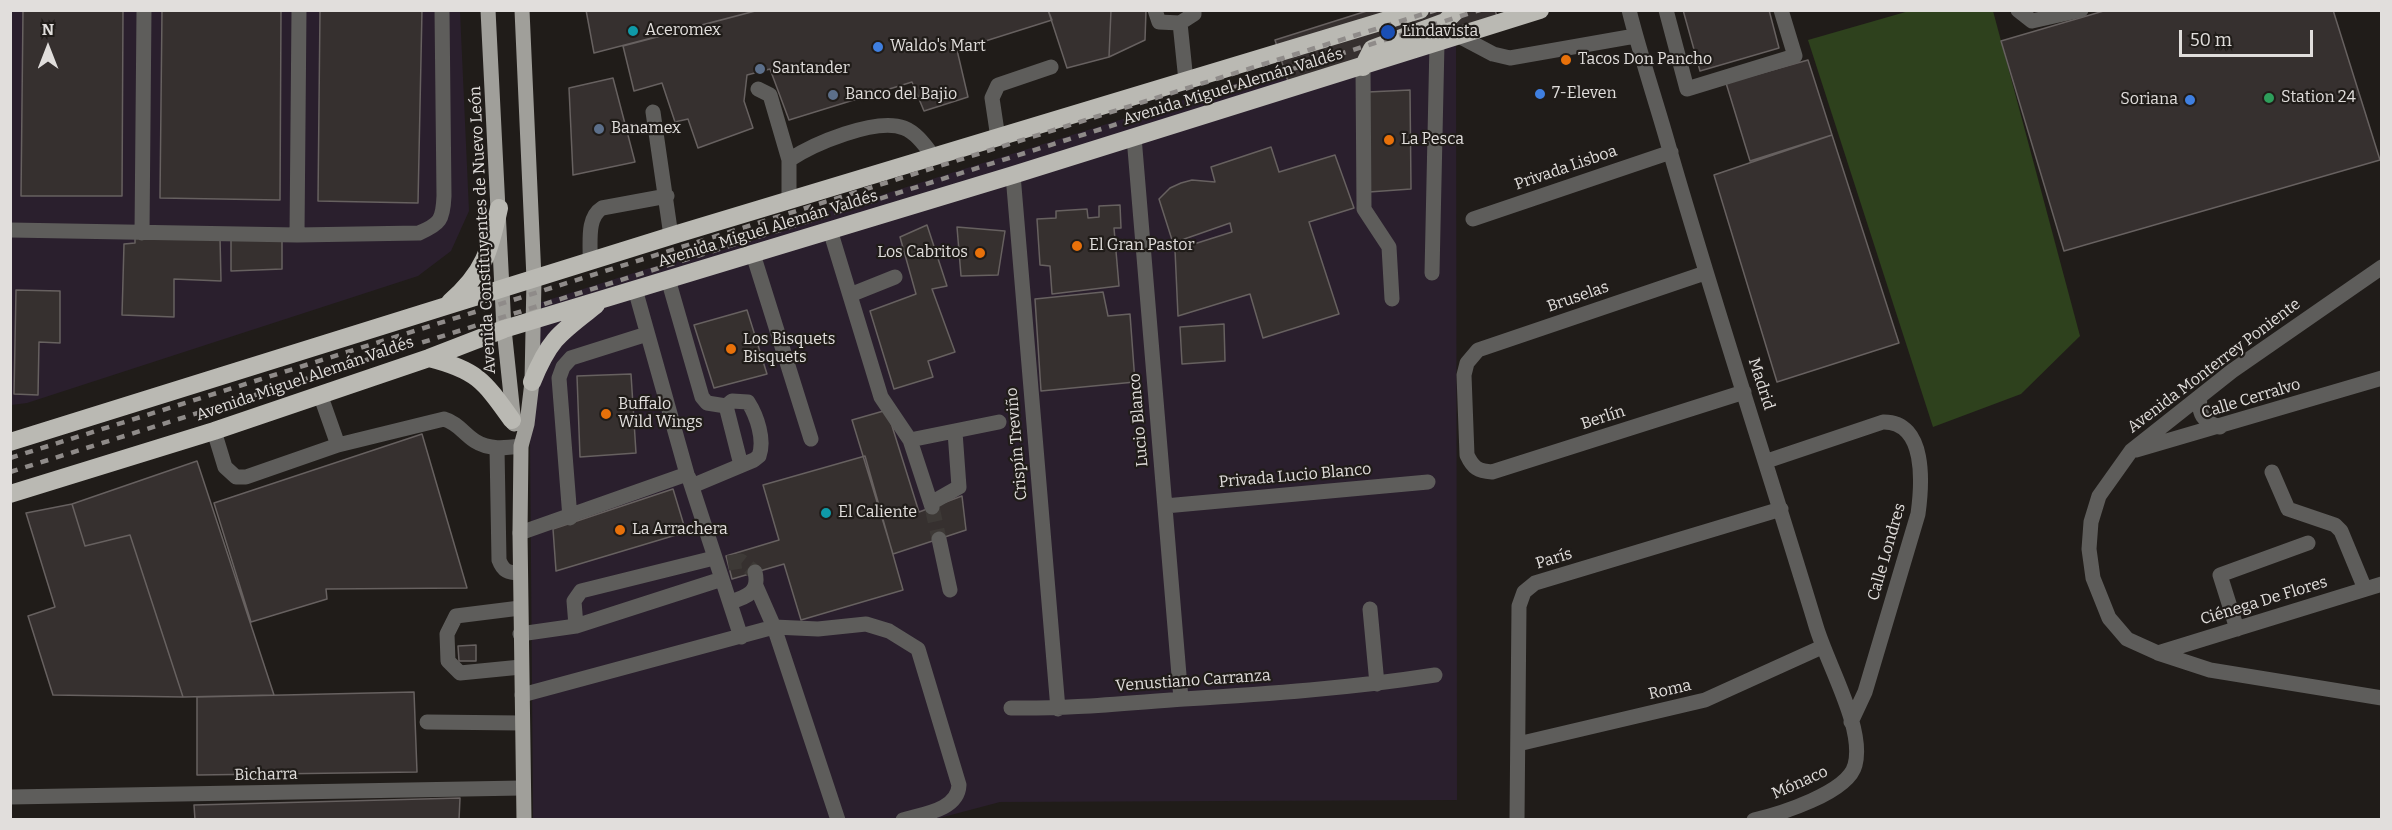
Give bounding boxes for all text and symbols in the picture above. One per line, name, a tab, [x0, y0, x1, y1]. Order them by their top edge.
north arrow	[18, 18, 78, 78]
scale bar	[2182, 18, 2316, 56]
text: N	[42, 20, 54, 39]
place label: Aceromex	[645, 21, 721, 41]
place label: Lindavista	[1402, 22, 1478, 42]
marker: Lindavista	[1379, 23, 1397, 41]
marker: Aceromex	[626, 24, 640, 38]
text: 50 m	[2190, 29, 2232, 51]
place label: Waldo's Mart	[890, 37, 986, 57]
marker: Waldo's Mart	[871, 40, 885, 54]
street label: Avenida Miguel Alemán Valdés	[1121, 44, 1345, 130]
place label: Tacos Don Pancho	[1578, 50, 1712, 70]
marker: Tacos Don Pancho	[1559, 53, 1573, 67]
place label: Santander	[772, 59, 850, 79]
marker: Santander	[753, 62, 767, 76]
place label: 7-Eleven	[1552, 84, 1617, 104]
place label: Banco del Bajio	[845, 85, 957, 105]
street label: Avenida Constituyentes de Nuevo León	[466, 86, 500, 374]
marker: 7-Eleven	[1533, 87, 1547, 101]
marker: Banco del Bajio	[826, 88, 840, 102]
place label: Station 24	[2281, 88, 2356, 108]
place label: Soriana	[2120, 90, 2178, 110]
marker: Station 24	[2262, 91, 2276, 105]
marker: Soriana	[2183, 93, 2197, 107]
place label: Banamex	[611, 119, 681, 139]
marker: Banamex	[592, 122, 606, 136]
place label: La Pesca	[1401, 130, 1464, 150]
marker: La Pesca	[1382, 133, 1396, 147]
street label: Privada Lisboa	[1512, 142, 1620, 194]
street label: Avenida Miguel Alemán Valdés	[656, 186, 880, 272]
place label: El Gran Pastor	[1089, 236, 1195, 256]
marker: El Gran Pastor	[1070, 239, 1084, 253]
place label: Los Cabritos	[877, 243, 968, 263]
marker: Los Cabritos	[973, 246, 987, 260]
street label: Bruselas	[1545, 277, 1611, 317]
street label: Avenida Monterrey Poniente	[2124, 295, 2304, 437]
place label: Los Bisquets Bisquets	[743, 330, 835, 368]
street label: Avenida Miguel Alemán Valdés	[194, 333, 416, 425]
marker: Los Bisquets Bisquets	[724, 342, 738, 356]
street label: Madrid	[1744, 356, 1778, 412]
street label: Lucio Blanco	[1125, 372, 1153, 468]
street label: Calle Cerralvo	[2199, 375, 2303, 423]
street label: Crispín Treviño	[1002, 387, 1032, 501]
place label: Buffalo Wild Wings	[618, 395, 703, 433]
street label: Berlín	[1579, 402, 1627, 434]
marker: Buffalo Wild Wings	[599, 407, 613, 421]
street label: Privada Lucio Blanco	[1218, 460, 1372, 492]
street label: Calle Londres	[1864, 501, 1910, 603]
place label: El Caliente	[838, 503, 917, 523]
marker: El Caliente	[819, 506, 833, 520]
place label: La Arrachera	[632, 520, 728, 540]
marker: La Arrachera	[613, 523, 627, 537]
street label: París	[1533, 544, 1575, 574]
street label: Ciénega De Flores	[2198, 573, 2330, 629]
street label: Venustiano Carranza	[1115, 666, 1271, 696]
street label: Roma	[1647, 676, 1693, 704]
street label: Mónaco	[1769, 762, 1831, 804]
street label: Bicharra	[234, 765, 298, 785]

